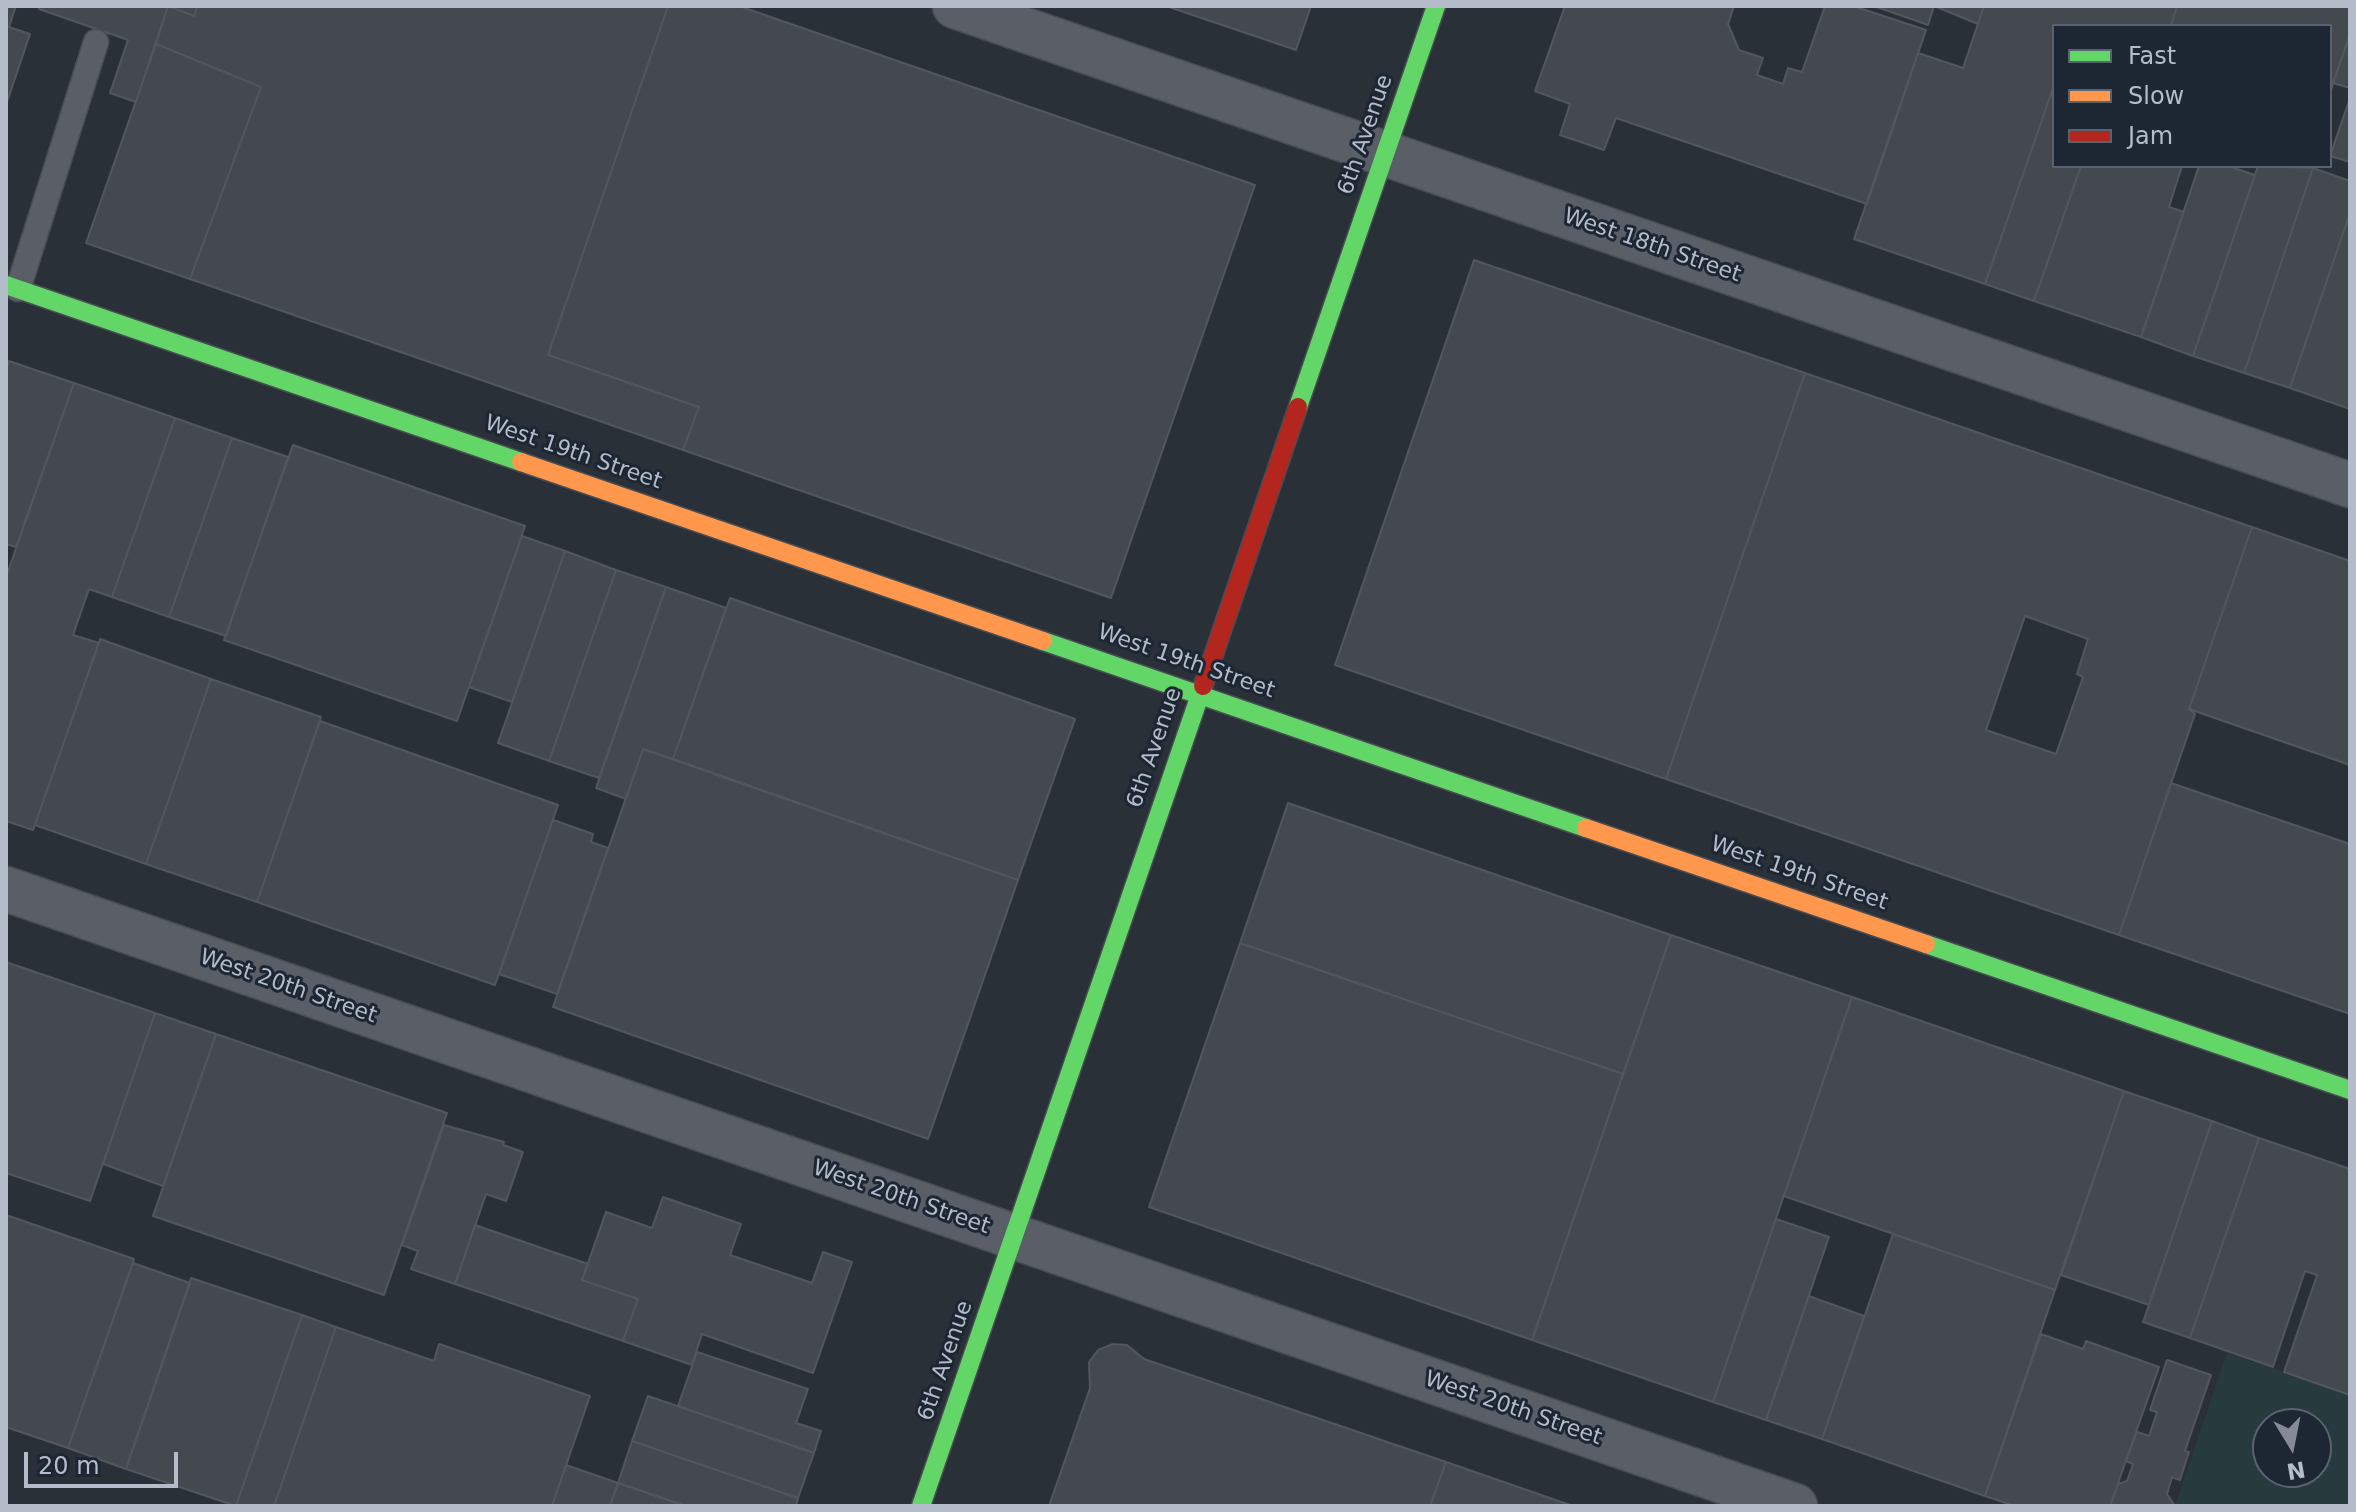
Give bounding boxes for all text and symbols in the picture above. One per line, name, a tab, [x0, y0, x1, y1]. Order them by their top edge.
legend	[2052, 24, 2332, 168]
text: Fast	[2128, 42, 2176, 70]
street label: 6th Avenue	[1333, 71, 1399, 199]
text: Slow	[2128, 82, 2184, 110]
text: Jam	[2128, 122, 2173, 150]
street label: West 18th Street	[1560, 203, 1744, 289]
street label: West 19th Street	[481, 410, 665, 496]
street label: West 19th Street	[1094, 619, 1278, 705]
street label: 6th Avenue	[1122, 684, 1188, 812]
street label: West 19th Street	[1707, 831, 1891, 917]
street label: West 20th Street	[196, 944, 380, 1030]
street label: West 20th Street	[809, 1155, 993, 1241]
street label: 6th Avenue	[913, 1297, 979, 1425]
street label: West 20th Street	[1421, 1366, 1605, 1452]
north arrow	[2252, 1408, 2332, 1488]
scale bar	[28, 1436, 182, 1486]
text: 20 m	[38, 1452, 100, 1480]
text: N	[2285, 1456, 2307, 1484]

